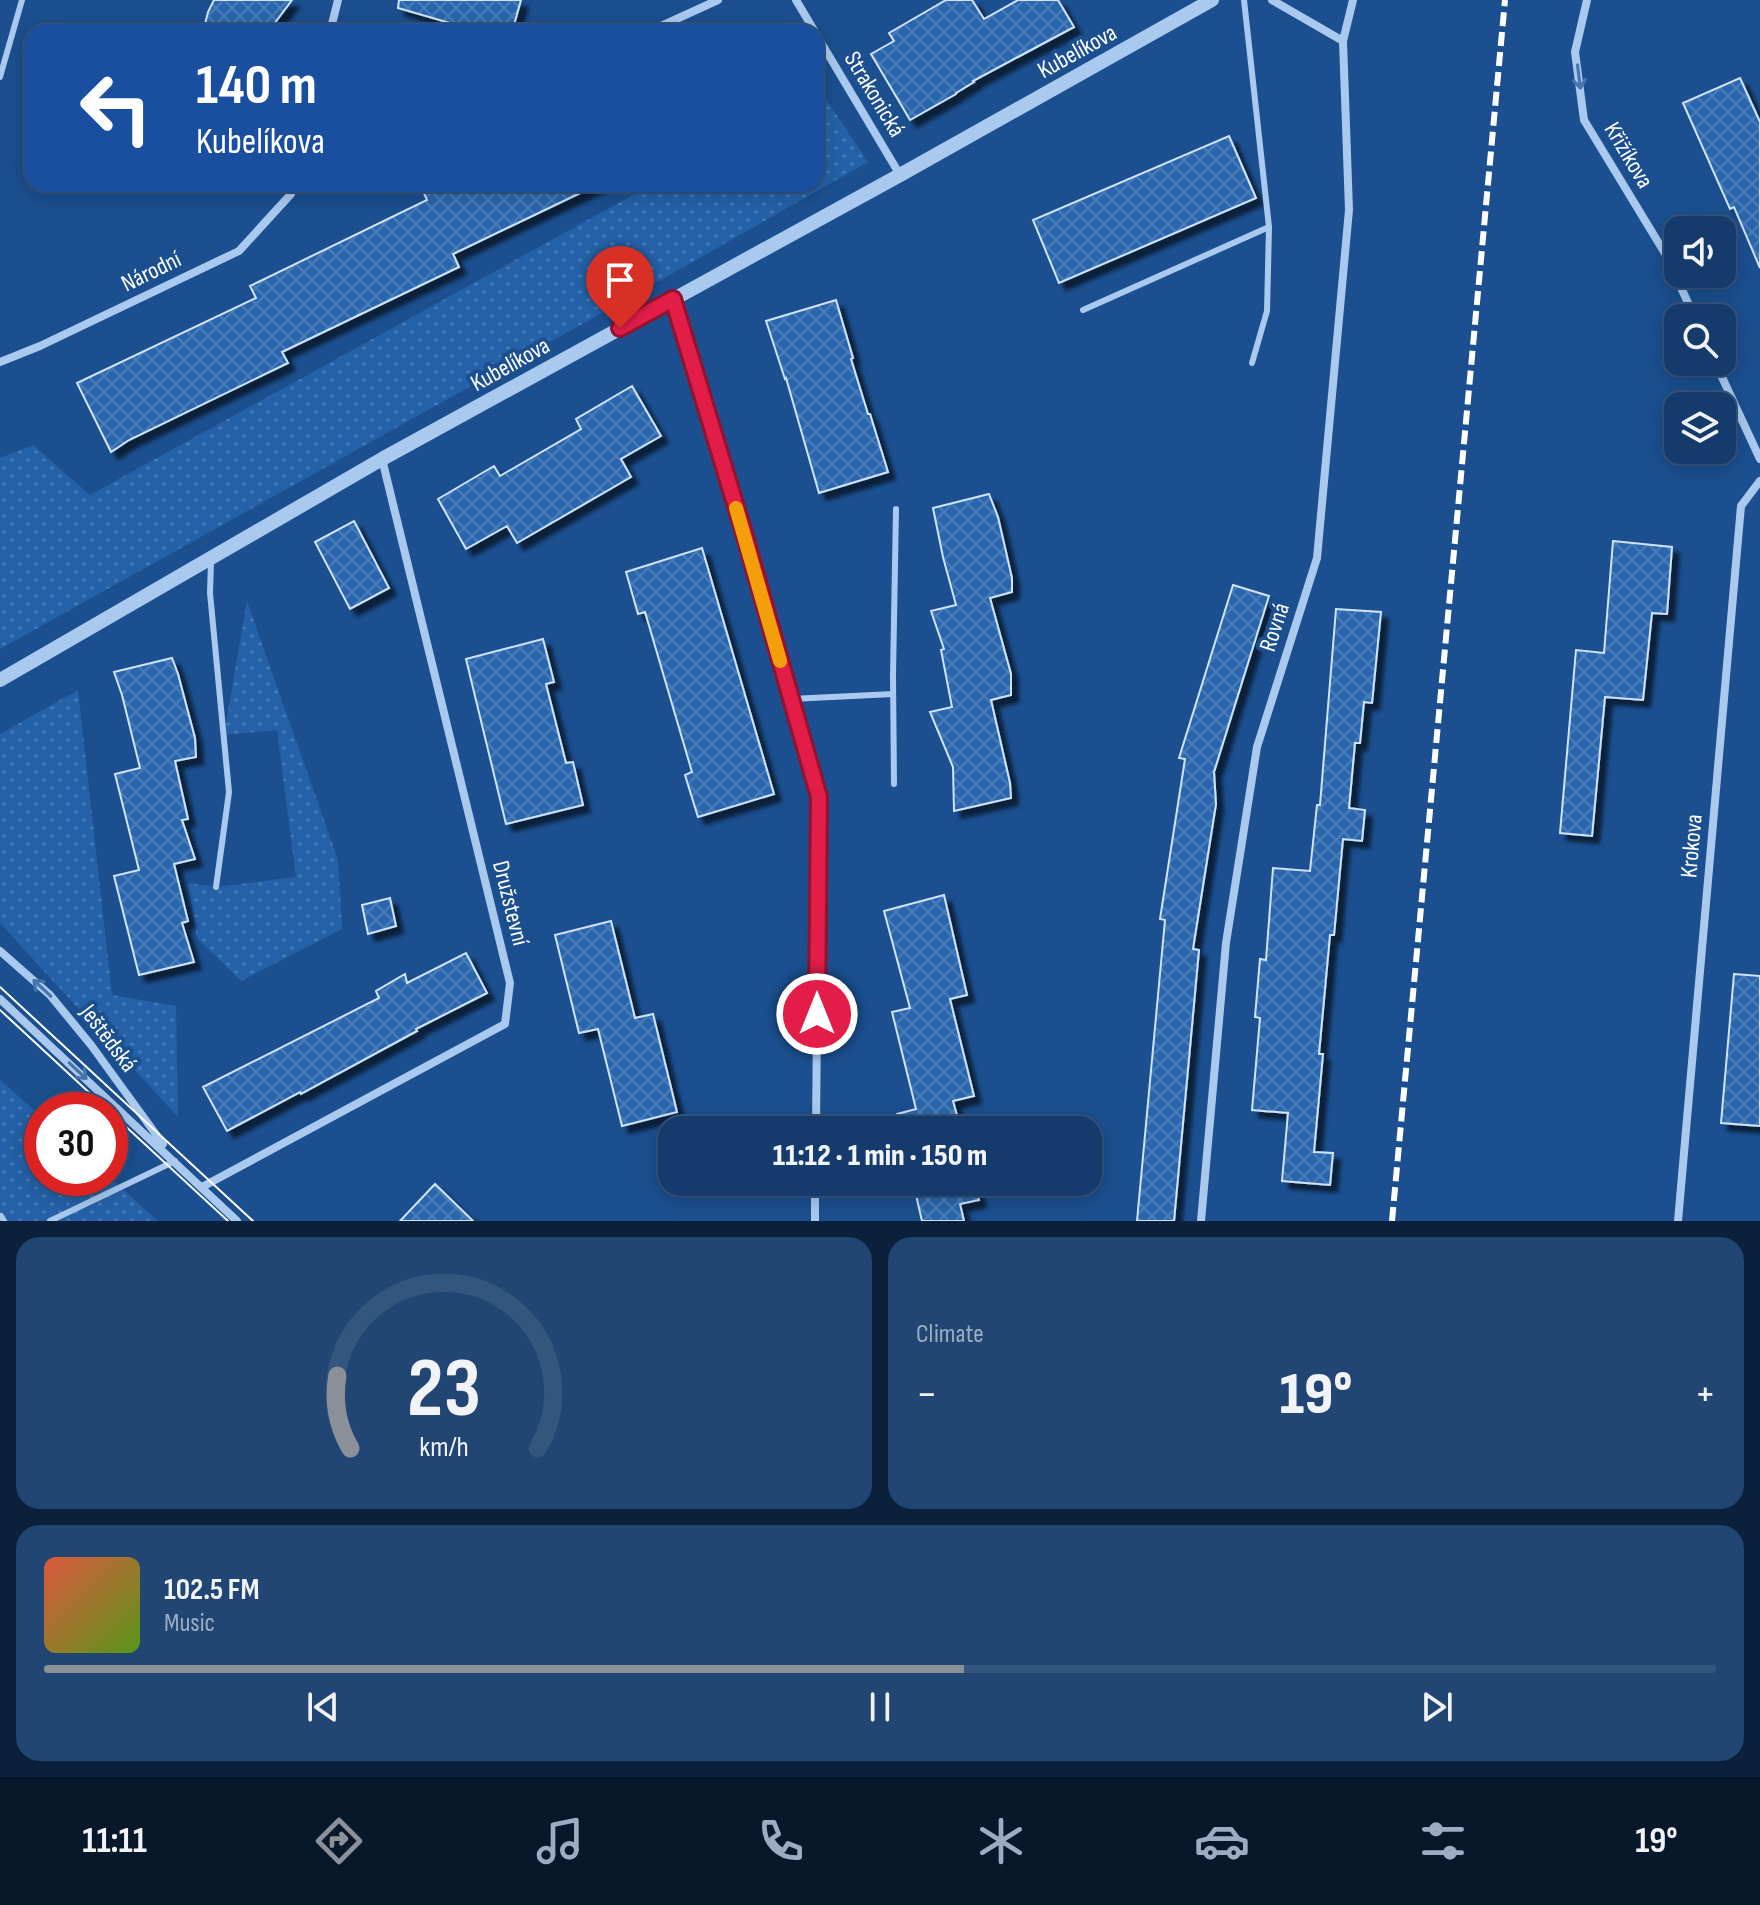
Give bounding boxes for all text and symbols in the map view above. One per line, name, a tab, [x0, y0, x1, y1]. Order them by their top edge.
street label: Kubelíkova	[1033, 18, 1122, 85]
street label: Strakonická	[838, 46, 911, 142]
text: 140 m	[196, 53, 317, 120]
icon: left	[64, 56, 168, 160]
one-way arrow	[1571, 63, 1586, 89]
street label: Křižíkova	[1598, 117, 1660, 194]
text: Kubelíkova	[196, 121, 325, 164]
map controls	[1664, 216, 1736, 464]
button: sound	[1664, 216, 1736, 288]
street label: Národní	[117, 244, 186, 298]
pin	[586, 246, 654, 328]
icon: arrive	[598, 258, 642, 302]
button: search	[1664, 304, 1736, 376]
street label: Kubelíkova	[466, 331, 555, 398]
button: layers	[1664, 392, 1736, 464]
street label: Rovná	[1253, 599, 1296, 655]
street label: Krokova	[1674, 813, 1709, 879]
street label: Družstevní	[486, 858, 535, 949]
position arrow	[775, 972, 859, 1056]
one-way arrow	[33, 980, 53, 998]
street label: Ještědská	[73, 998, 143, 1078]
one-way arrow	[67, 1061, 87, 1079]
speed limit sign: 30	[24, 1092, 128, 1196]
text: 11:12 · 1 min · 150 m	[773, 1138, 987, 1174]
text: Climate	[916, 1319, 984, 1350]
text: 23	[407, 1340, 481, 1440]
text: 19°	[1279, 1359, 1353, 1431]
text: −	[916, 1368, 938, 1421]
text: +	[1694, 1368, 1716, 1421]
text: km/h	[419, 1430, 469, 1465]
text: 102.5 FM	[164, 1572, 259, 1608]
text: Music	[164, 1608, 215, 1639]
icon: previous	[301, 1685, 345, 1729]
icon: pause	[858, 1685, 902, 1729]
icon: next	[1415, 1685, 1459, 1729]
icon: directions	[311, 1813, 367, 1869]
icon: music	[532, 1813, 588, 1869]
icon: phone	[753, 1813, 809, 1869]
icon: climate	[973, 1813, 1029, 1869]
icon: car	[1194, 1813, 1250, 1869]
icon: filters	[1415, 1813, 1471, 1869]
text: 11:11	[82, 1820, 147, 1863]
text: 19°	[1635, 1820, 1678, 1863]

